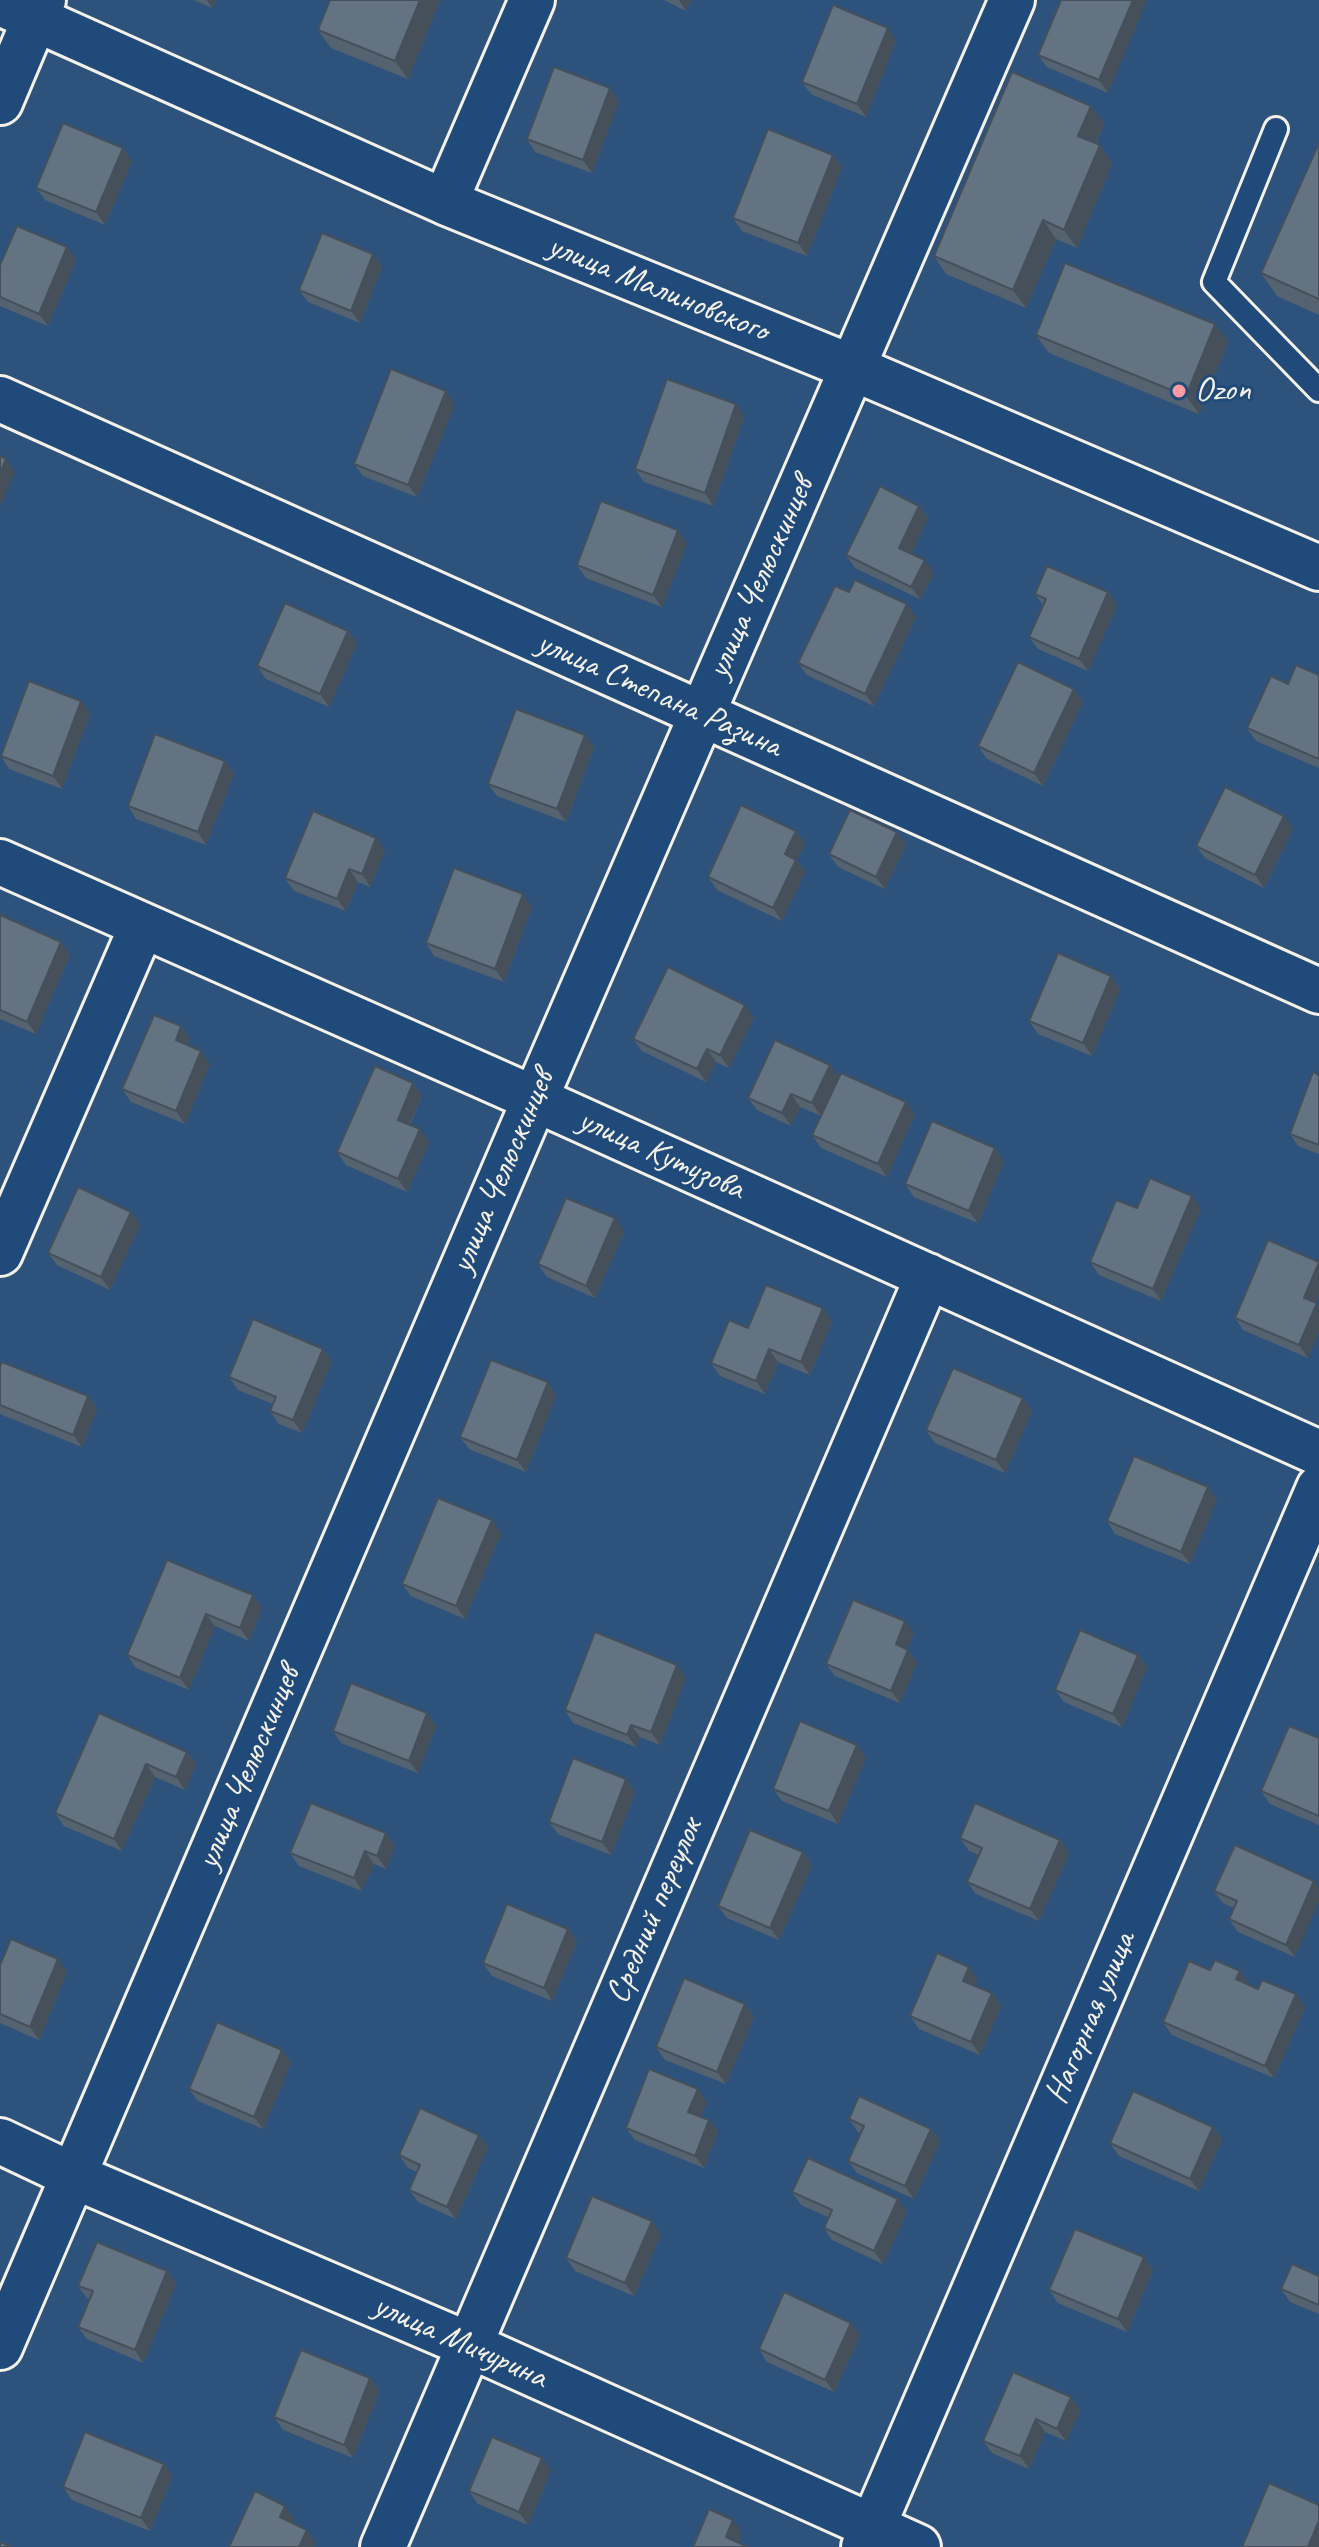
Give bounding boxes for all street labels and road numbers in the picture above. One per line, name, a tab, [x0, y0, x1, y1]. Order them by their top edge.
street label: улица Малиновского	[542, 226, 774, 352]
street label: улица Челюскинцев	[698, 471, 824, 685]
street label: улица Степана Разина	[530, 623, 788, 767]
street label: улица Челюскинцев	[442, 1065, 564, 1279]
street label: улица Кутузова	[572, 1100, 750, 1210]
street label: улица Челюскинцев	[188, 1661, 310, 1875]
street label: Средний переулок	[598, 1812, 712, 2010]
street label: Нагорная улица	[1037, 1926, 1145, 2110]
street label: улица Мичурина	[367, 2286, 553, 2398]

